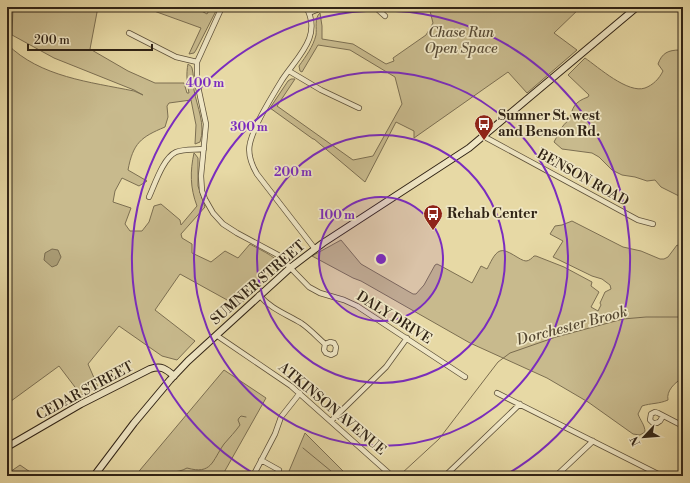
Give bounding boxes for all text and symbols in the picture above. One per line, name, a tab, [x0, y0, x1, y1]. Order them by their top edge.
park label: Chase Run Open Space	[424, 24, 498, 58]
scale bar	[28, 26, 152, 52]
text: 200 m	[34, 33, 70, 48]
text: 400 m	[186, 76, 224, 91]
place label: Sumner St. west and Benson Rd.	[498, 107, 601, 141]
bus stop icon: Sumner St. west and Benson Rd.	[473, 113, 495, 141]
text: 300 m	[230, 120, 268, 135]
street label: BENSON ROAD	[533, 145, 632, 211]
text: 200 m	[274, 165, 312, 180]
bus stop icon: Rehab Center	[422, 203, 444, 231]
place label: Rehab Center	[447, 205, 538, 223]
text: 100 m	[319, 208, 355, 223]
street label: SUMNER STREET	[207, 237, 309, 329]
centre of rings	[374, 252, 388, 266]
street label: DALY DRIVE	[353, 288, 435, 348]
water label: Dorchester Brook	[514, 302, 630, 350]
street label: CEDAR STREET	[33, 358, 137, 424]
street label: ATKINSON AVENUE	[274, 358, 390, 459]
north arrow	[624, 417, 664, 457]
text: N	[628, 434, 644, 448]

